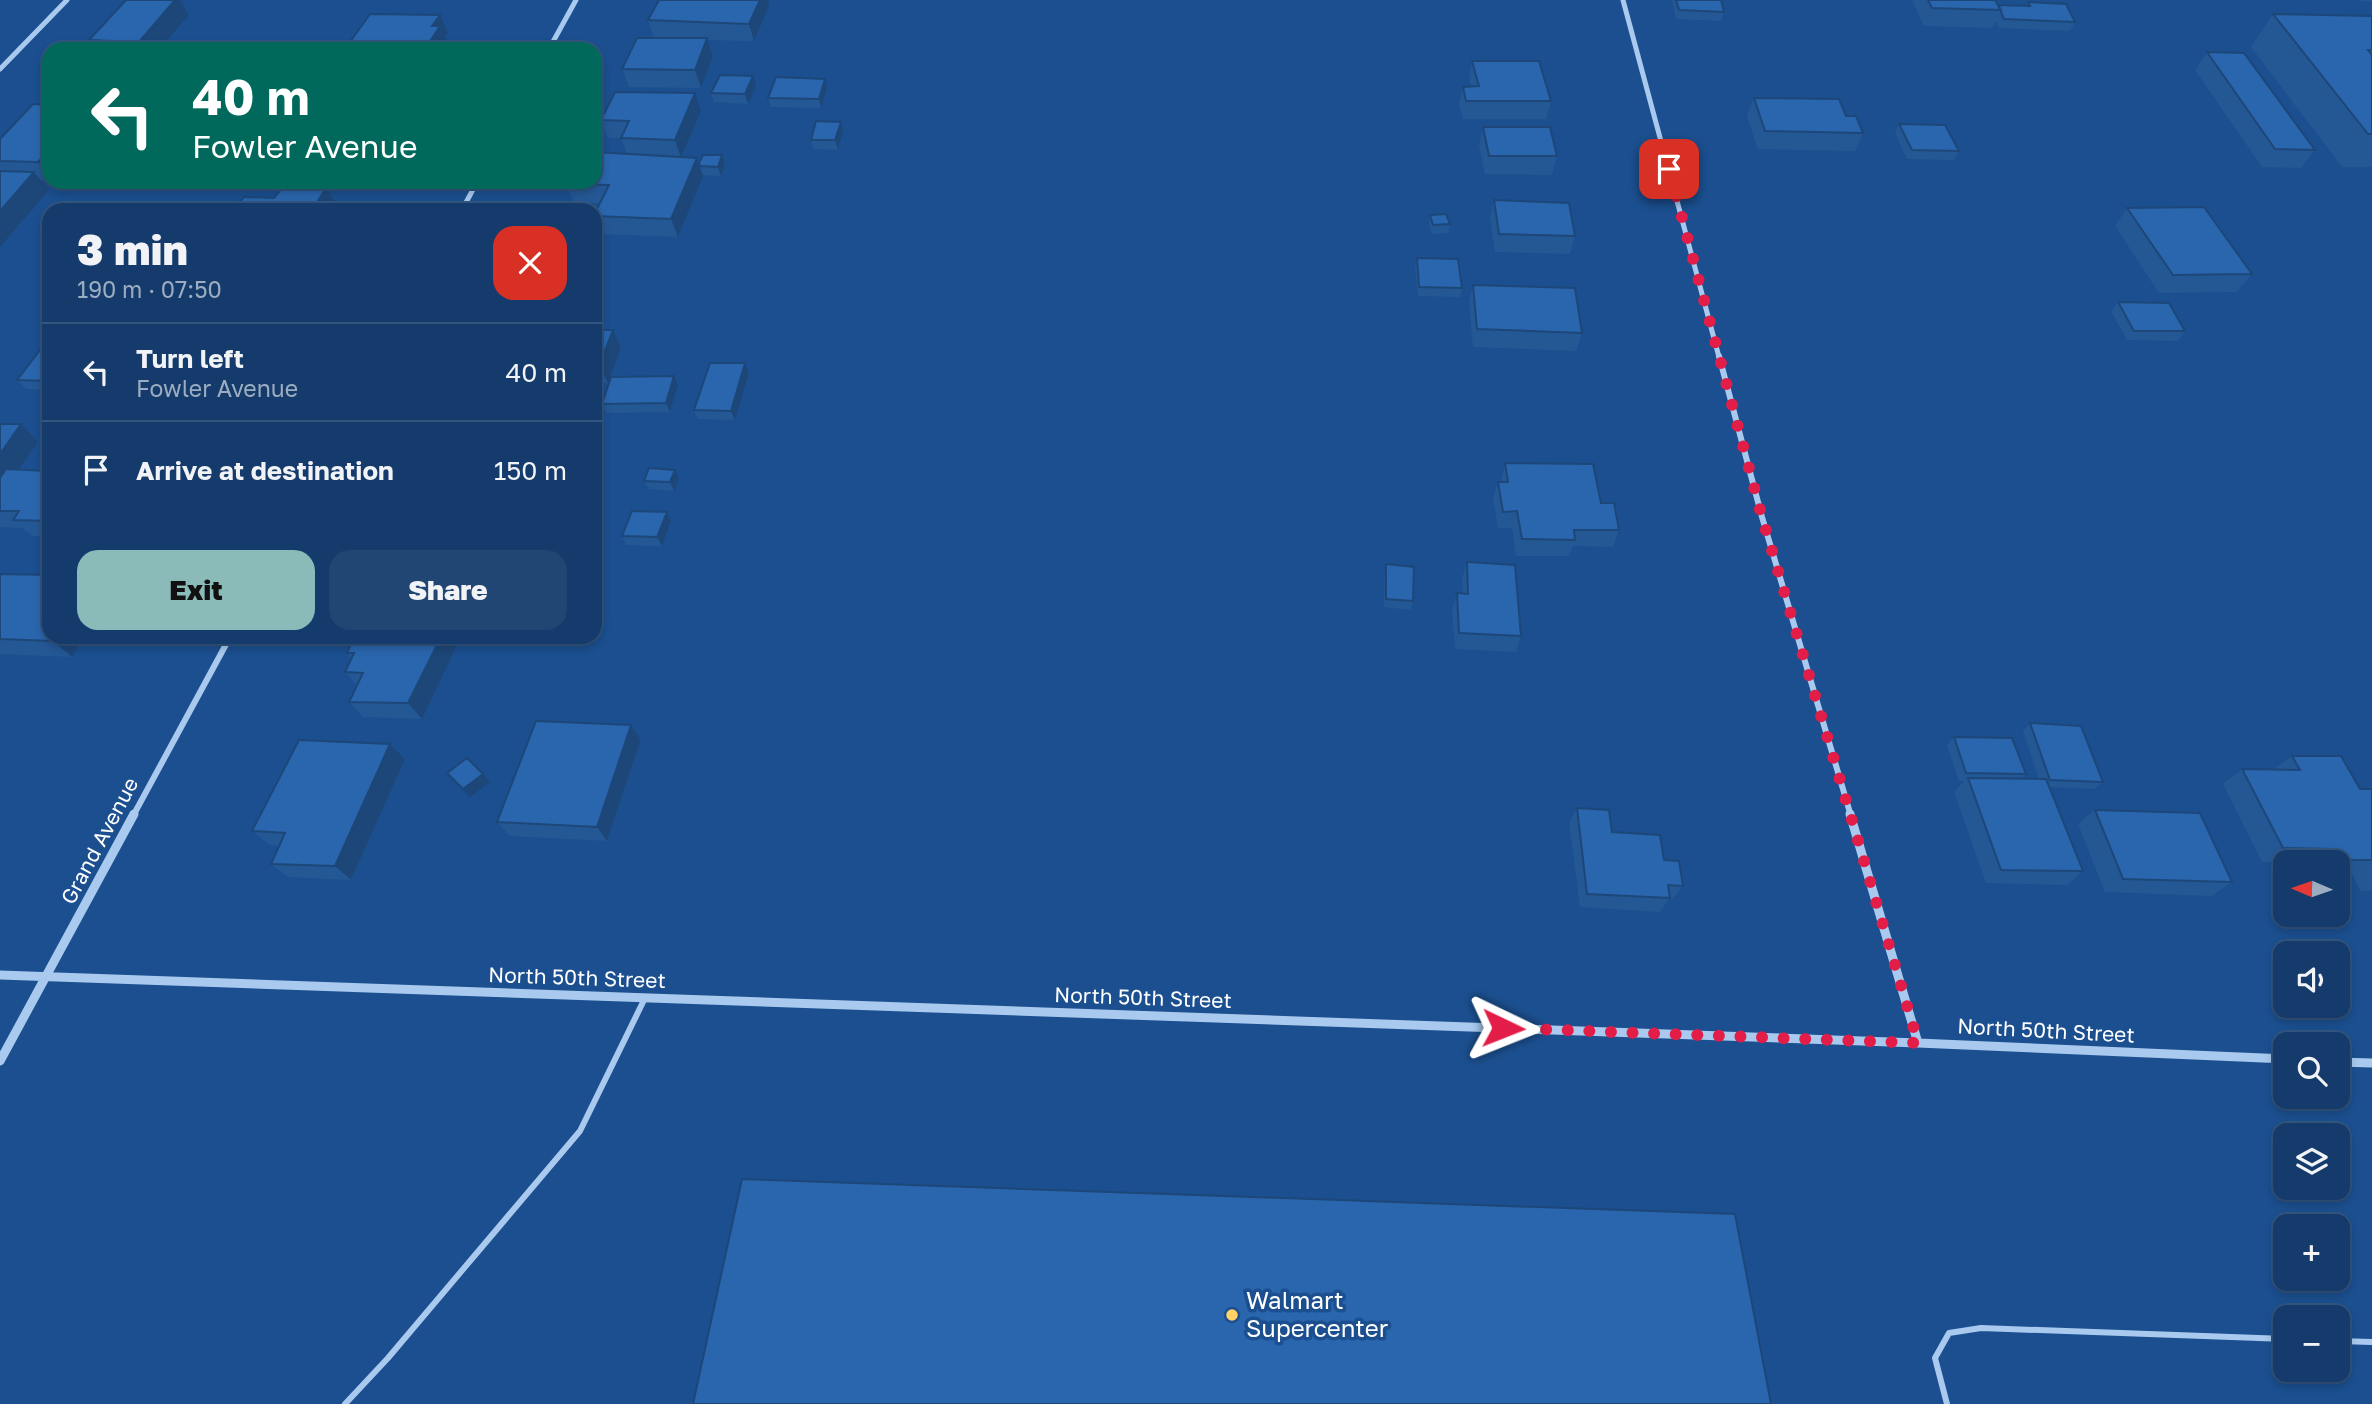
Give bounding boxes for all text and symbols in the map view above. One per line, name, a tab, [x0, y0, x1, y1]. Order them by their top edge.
text: 40 m	[192, 67, 310, 126]
icon: left	[77, 70, 168, 161]
text: Fowler Avenue	[192, 127, 417, 165]
pin	[1639, 139, 1699, 199]
icon: arrive	[1650, 150, 1688, 188]
text: 3 min	[77, 224, 188, 274]
button: close	[493, 226, 567, 300]
text: 190 m · 07:50	[77, 275, 222, 303]
text: Turn left	[136, 343, 244, 374]
icon: left	[77, 353, 115, 391]
text: 40 m	[506, 357, 567, 388]
text: Fowler Avenue	[136, 374, 298, 402]
icon: arrive	[77, 451, 115, 489]
text: Arrive at destination	[136, 455, 394, 486]
text: 150 m	[494, 455, 567, 486]
button: Exit	[77, 550, 315, 630]
button: Share	[329, 550, 567, 630]
street label: Grand Avenue	[55, 773, 143, 908]
north arrow	[2273, 850, 2350, 928]
map controls	[2273, 850, 2350, 1382]
button: sound	[2273, 941, 2350, 1018]
street label: North 50th Street	[488, 961, 666, 993]
street label: North 50th Street	[1054, 981, 1232, 1013]
position arrow	[1466, 991, 1540, 1065]
street label: North 50th Street	[1957, 1012, 2135, 1048]
button: search	[2273, 1032, 2350, 1109]
button: layers	[2273, 1123, 2350, 1200]
button: +	[2273, 1214, 2350, 1291]
place label: Walmart Supercenter	[1246, 1285, 1388, 1342]
button: −	[2273, 1305, 2350, 1382]
marker: Walmart Supercenter	[1224, 1307, 1240, 1323]

